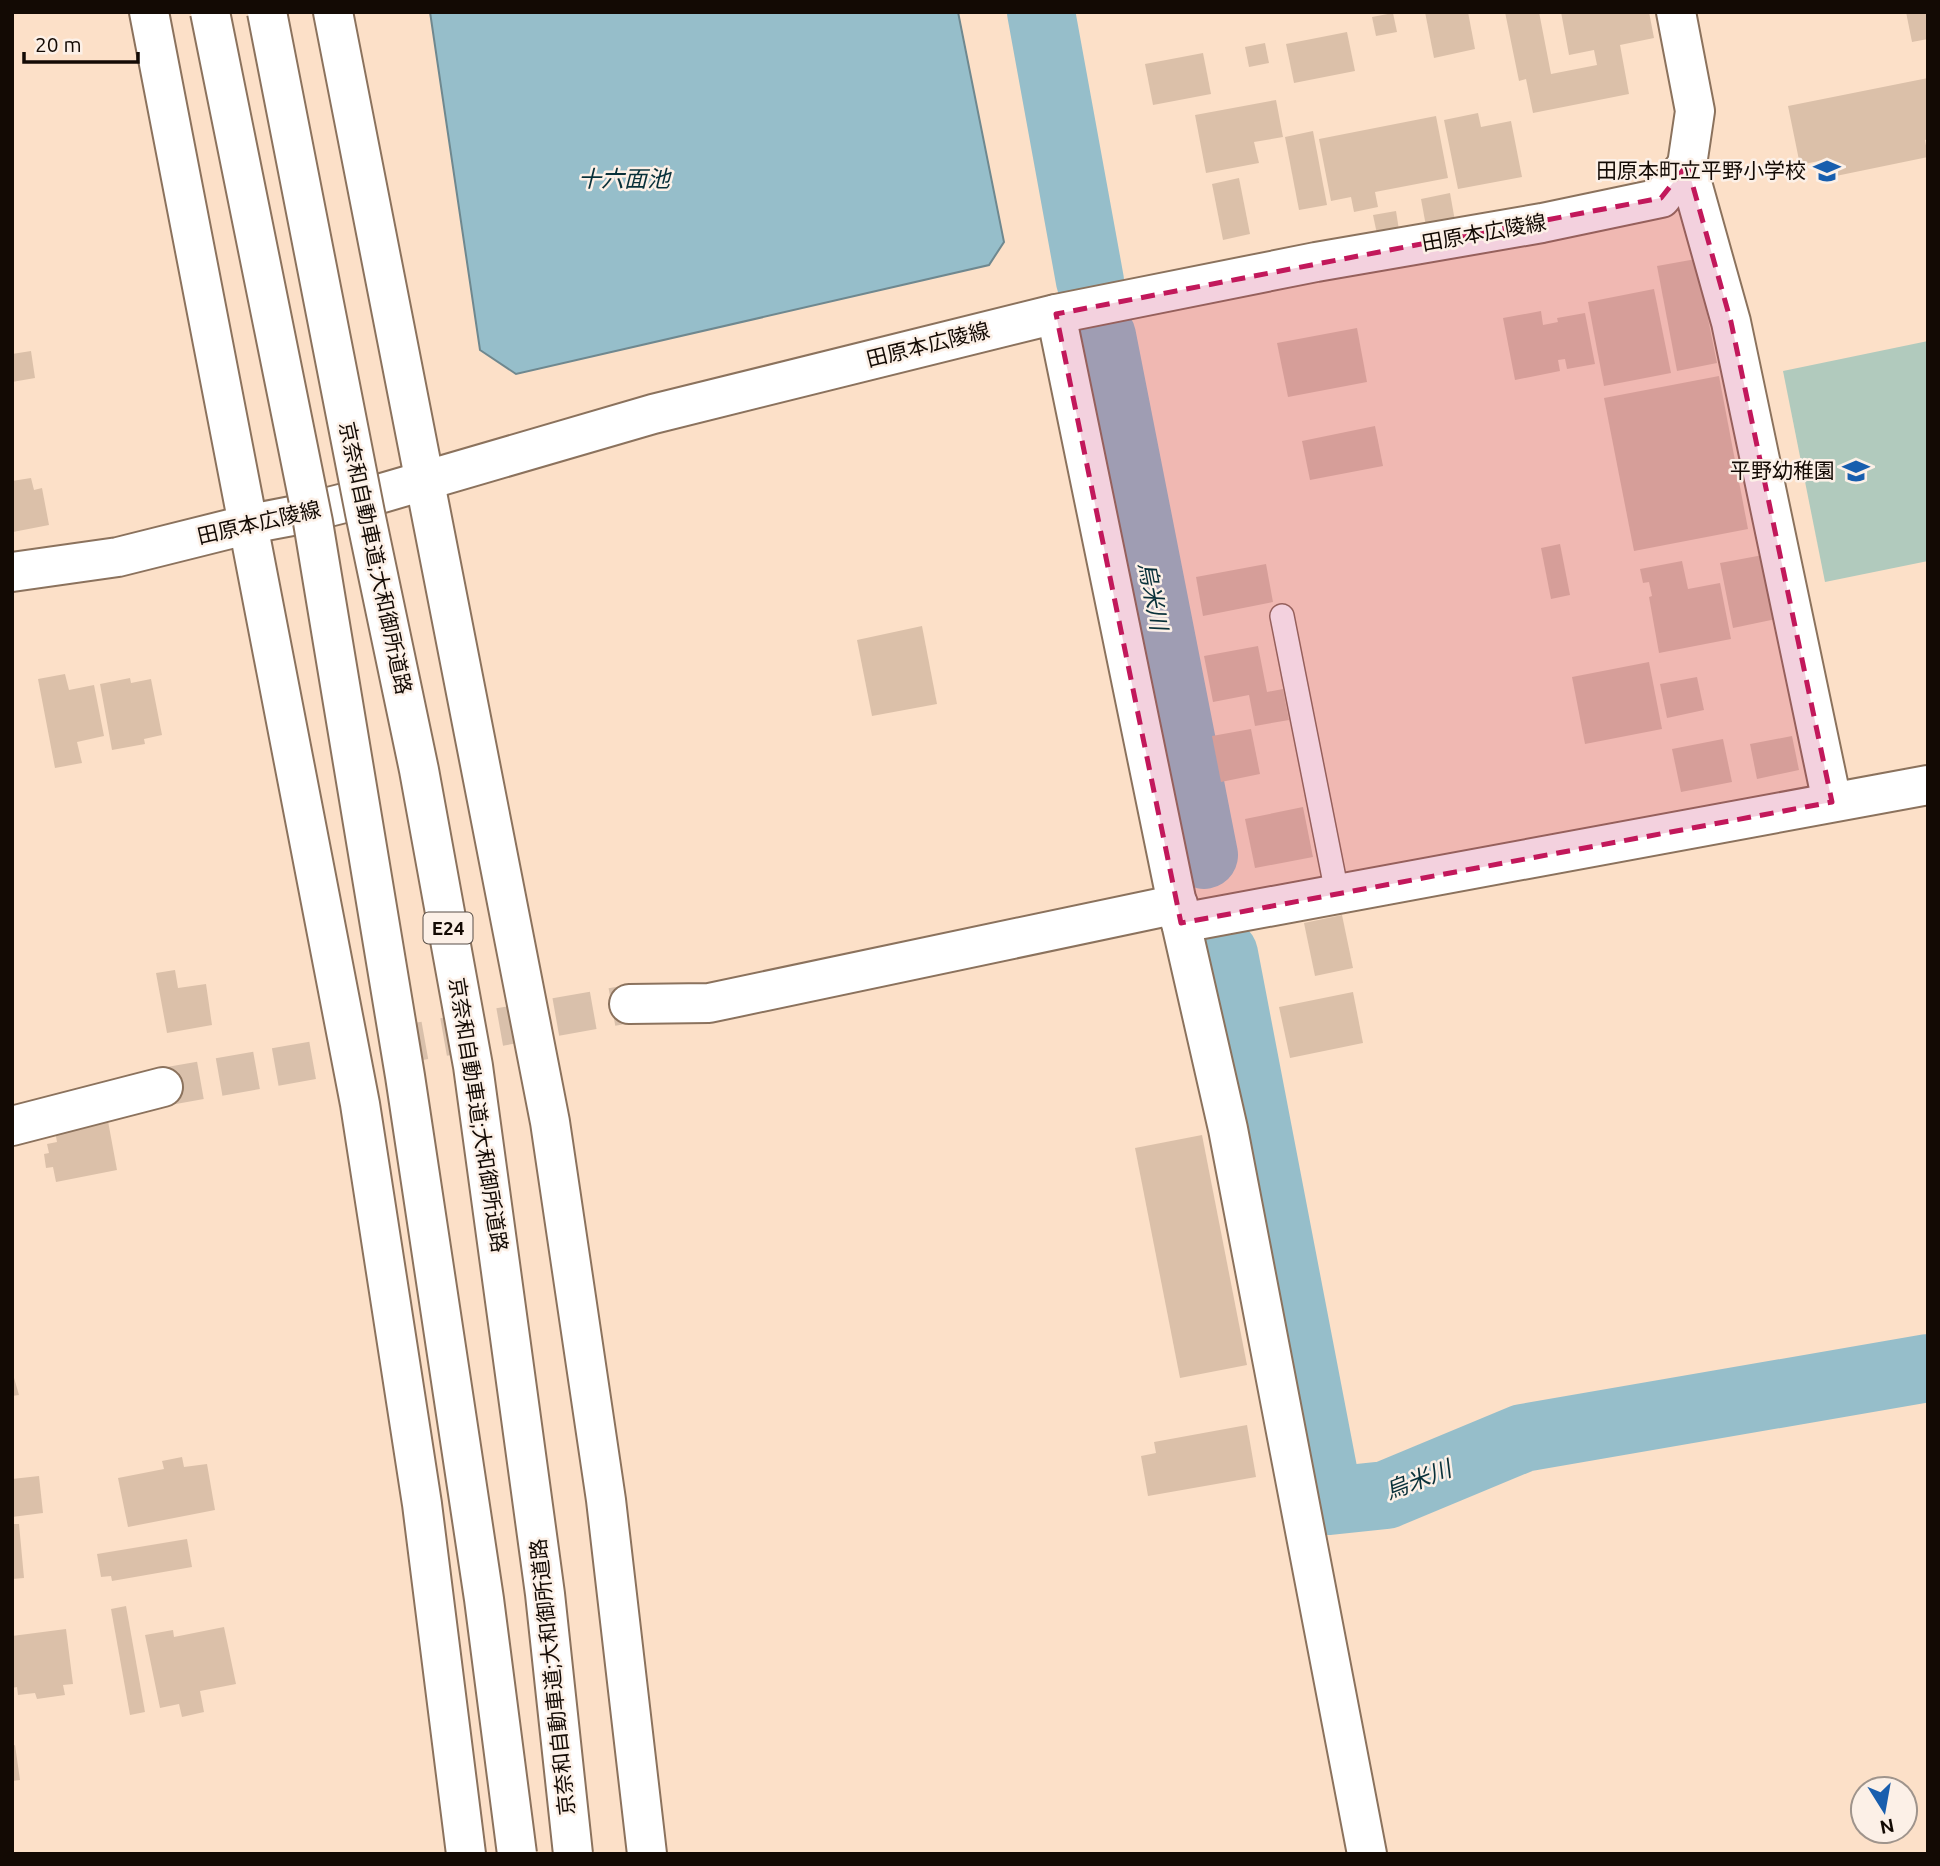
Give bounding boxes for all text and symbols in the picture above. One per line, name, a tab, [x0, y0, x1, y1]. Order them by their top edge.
scale bar	[24, 21, 138, 65]
text: 20 m	[35, 32, 82, 56]
school or university icon: 田原本町立平野小学校	[1812, 156, 1842, 186]
place label: 田原本町立平野小学校	[1596, 158, 1806, 182]
water label: 十六面池	[578, 166, 672, 191]
street label: 田原本広陵線	[1420, 209, 1548, 255]
street label: 田原本広陵線	[864, 317, 992, 371]
street label: 京奈和自動車道;大和御所道路	[335, 419, 417, 696]
school or university icon: 平野幼稚園	[1841, 456, 1871, 486]
place label: 平野幼稚園	[1730, 458, 1835, 482]
street label: 田原本広陵線	[195, 496, 323, 548]
water label: 烏米川	[1135, 560, 1173, 635]
road number: E24	[424, 912, 472, 944]
street label: 京奈和自動車道;大和御所道路	[445, 976, 513, 1254]
water label: 烏米川	[1381, 1454, 1457, 1504]
street label: 京奈和自動車道;大和御所道路	[526, 1538, 578, 1817]
north arrow	[1849, 1775, 1919, 1845]
text: N	[1878, 1815, 1896, 1839]

